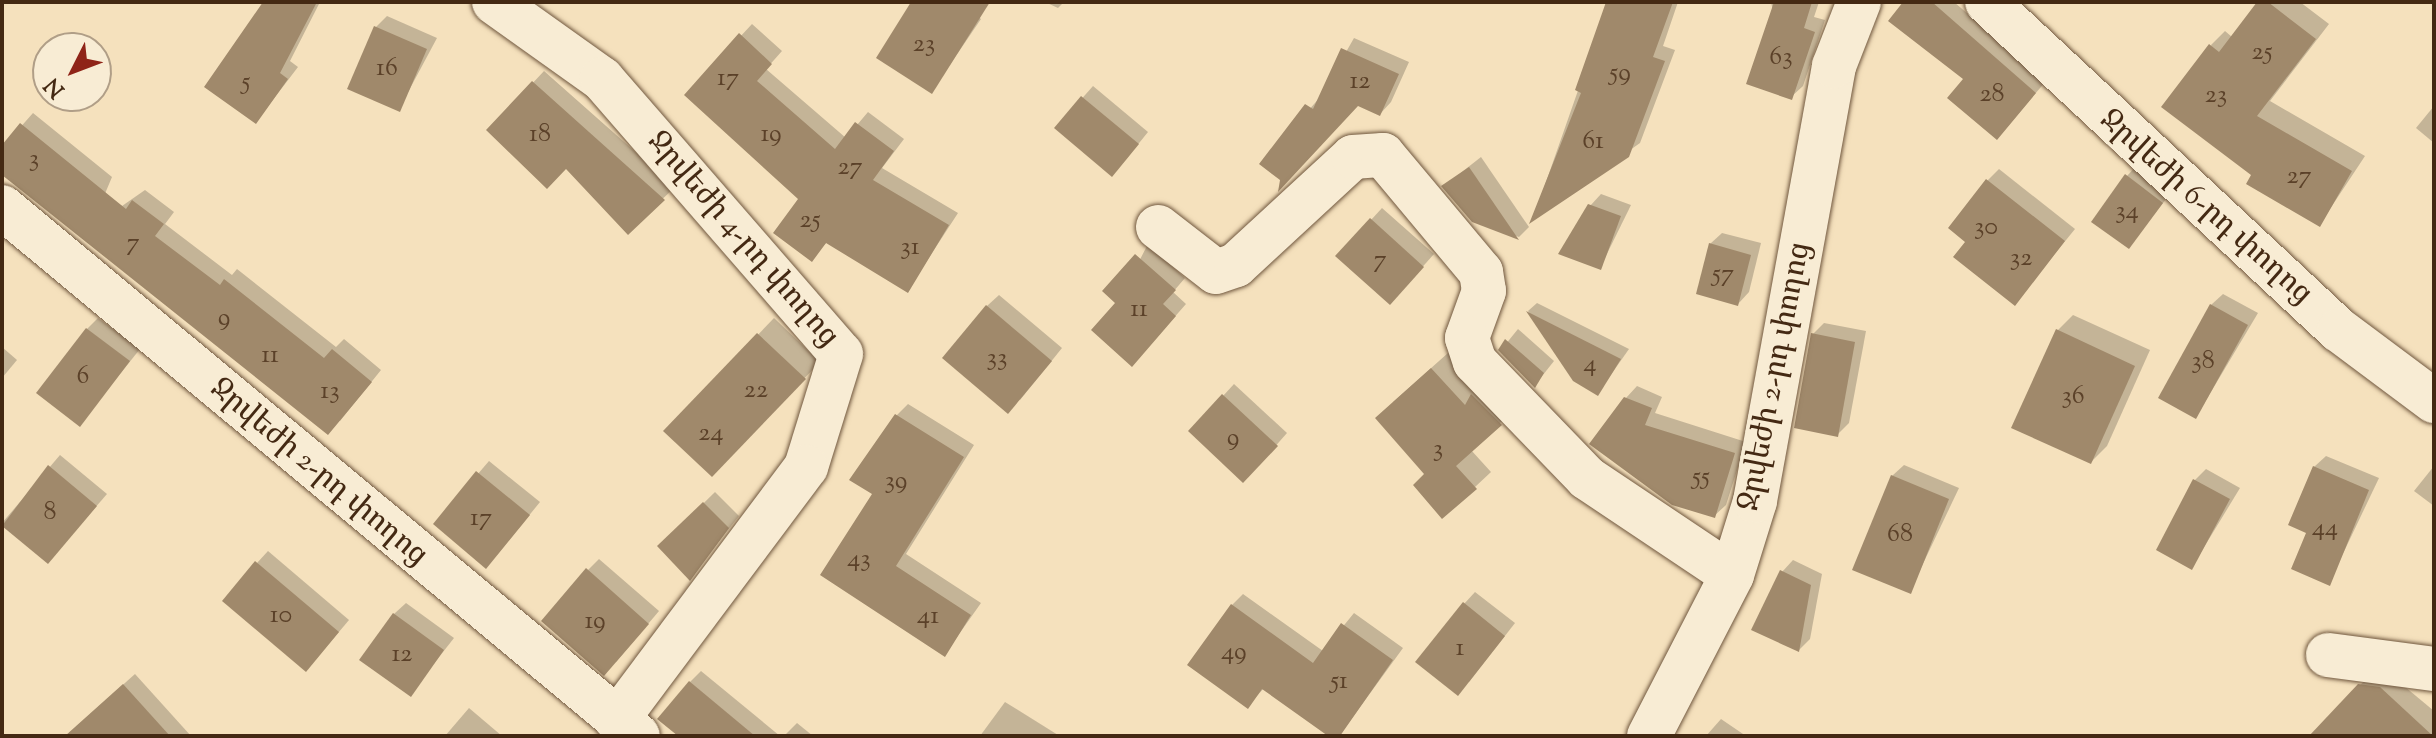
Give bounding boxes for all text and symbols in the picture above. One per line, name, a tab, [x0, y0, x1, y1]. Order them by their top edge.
house number: 23	[913, 29, 935, 61]
north arrow	[32, 32, 112, 112]
house number: 25	[2251, 37, 2273, 69]
house number: 63	[1769, 42, 1793, 74]
house number: 16	[376, 53, 398, 85]
house number: 59	[1609, 58, 1631, 90]
house number: 17	[717, 63, 739, 95]
house number: 12	[1349, 66, 1371, 98]
house number: 5	[242, 67, 250, 99]
text: N	[38, 69, 73, 104]
house number: 28	[1979, 79, 2005, 111]
house number: 23	[2205, 80, 2227, 112]
street label: Ջրվեժի 6-րդ փողոց	[2091, 103, 2319, 313]
house number: 18	[529, 119, 551, 151]
house number: 19	[760, 119, 782, 151]
street label: Ջրվեժի 4-րդ փողոց	[639, 125, 845, 355]
house number: 61	[1582, 126, 1604, 158]
house number: 3	[29, 144, 39, 176]
house number: 27	[837, 152, 863, 184]
house number: 27	[2286, 161, 2312, 193]
house number: 34	[2115, 196, 2139, 228]
house number: 25	[799, 205, 821, 237]
house number: 30	[1974, 212, 1998, 244]
house number: 7	[126, 228, 140, 260]
house number: 31	[900, 232, 920, 264]
street label: Ջրվեժի 2-րդ փողոց	[1732, 240, 1820, 514]
house number: 32	[2010, 243, 2032, 275]
house number: 7	[1373, 245, 1387, 277]
house number: 57	[1712, 259, 1734, 291]
house number: 11	[1130, 294, 1148, 326]
house number: 9	[218, 303, 230, 335]
house number: 11	[261, 340, 279, 372]
house number: 33	[986, 343, 1008, 375]
house number: 38	[2191, 346, 2215, 378]
house number: 4	[1583, 349, 1597, 381]
house number: 6	[77, 361, 89, 393]
street label: Ջրվեժի 2-րդ փողոց	[202, 371, 434, 575]
house number: 22	[744, 375, 768, 407]
house number: 13	[320, 376, 340, 408]
house number: 36	[2061, 381, 2085, 413]
house number: 24	[698, 418, 724, 450]
house number: 9	[1227, 423, 1239, 455]
house number: 3	[1433, 434, 1443, 466]
house number: 55	[1692, 462, 1710, 494]
house number: 39	[885, 466, 907, 498]
house number: 8	[44, 497, 56, 529]
house number: 17	[470, 503, 492, 535]
house number: 44	[2312, 513, 2338, 545]
house number: 68	[1887, 519, 1913, 551]
house number: 43	[847, 544, 871, 576]
house number: 10	[270, 600, 292, 632]
house number: 41	[917, 601, 939, 633]
house number: 19	[584, 606, 606, 638]
house number: 1	[1456, 633, 1464, 665]
house number: 49	[1221, 637, 1247, 669]
house number: 12	[391, 639, 413, 671]
house number: 51	[1330, 666, 1348, 698]

